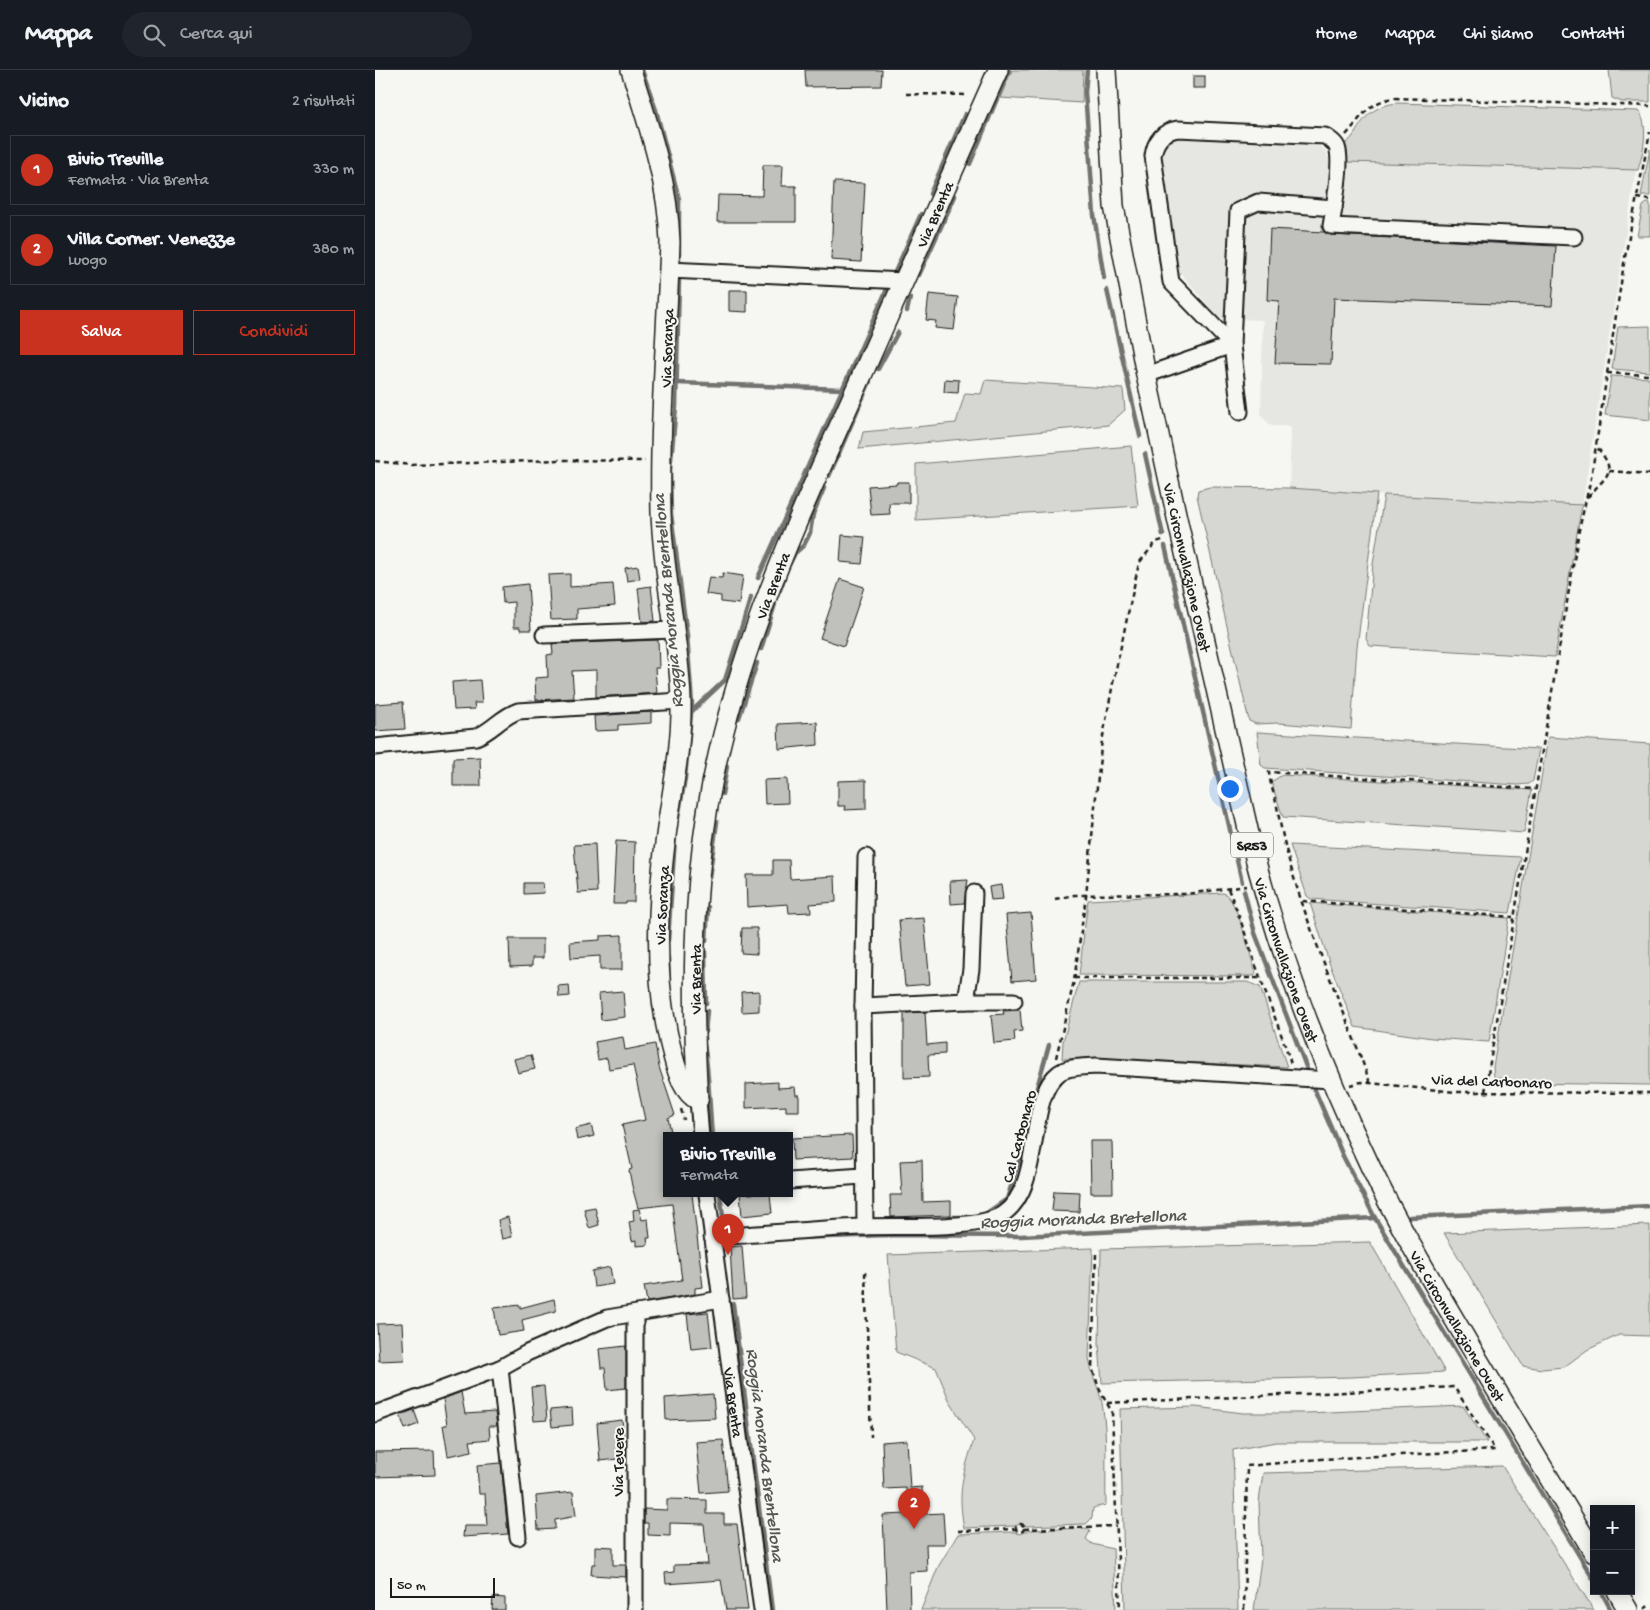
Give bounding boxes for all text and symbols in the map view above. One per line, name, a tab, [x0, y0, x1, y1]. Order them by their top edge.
search box	[122, 12, 472, 57]
text: Mappa	[25, 20, 92, 49]
icon: search	[140, 21, 168, 49]
text: Cerca qui	[180, 23, 253, 46]
text: Home	[1315, 24, 1357, 45]
text: Mappa	[1385, 24, 1435, 45]
text: Chi siamo	[1463, 24, 1533, 45]
text: Contatti	[1561, 24, 1625, 45]
text: Vicino	[20, 90, 69, 115]
text: 2 risultati	[292, 93, 355, 112]
text: Bivio Treville	[68, 149, 163, 172]
text: 1	[34, 161, 40, 180]
text: 330 m	[313, 161, 354, 180]
text: Fermata · Via Brenta	[68, 172, 209, 191]
street label: Via Brenta	[914, 179, 960, 252]
text: Villa Corner. Venezze	[68, 229, 235, 252]
text: 2	[33, 241, 41, 260]
text: 380 m	[313, 241, 354, 260]
text: Luogo	[68, 252, 107, 271]
street label: Via Soranza	[659, 307, 680, 389]
button: Salva	[20, 310, 183, 355]
button: Condividi	[193, 310, 355, 355]
street label: Via Circonvallazione Ovest	[1157, 481, 1214, 655]
water label: Roggia Moranda Brentellona	[650, 492, 689, 709]
street label: Via Brenta	[753, 549, 797, 623]
your location	[1217, 776, 1243, 802]
road number: SR53	[1231, 832, 1273, 858]
street label: Via Soranza	[653, 864, 676, 946]
street label: Via Circonvallazione Ovest	[1248, 875, 1321, 1047]
street label: Via Brenta	[688, 943, 708, 1015]
street label: Via del Carbonaro	[1430, 1072, 1552, 1095]
street label: Cal Carbonaro	[1000, 1088, 1043, 1185]
popup	[663, 1132, 793, 1197]
text: Bivio Treville	[680, 1144, 776, 1167]
text: Fermata	[680, 1167, 738, 1186]
water label: Roggia Moranda Bretellona	[980, 1206, 1188, 1235]
pin: 1	[712, 1214, 744, 1255]
street label: Via Circonvallazione Ovest	[1403, 1247, 1508, 1407]
water label: Roggia Moranda Brentellona	[740, 1347, 787, 1564]
street label: Via Brenta	[717, 1366, 745, 1440]
street label: Via Tevere	[611, 1427, 630, 1497]
pin: 2	[898, 1488, 930, 1529]
map controls	[1590, 1505, 1635, 1595]
button: +	[1590, 1505, 1635, 1550]
button: −	[1590, 1550, 1635, 1595]
scale bar	[390, 1575, 495, 1598]
text: 50 m	[397, 1578, 426, 1595]

